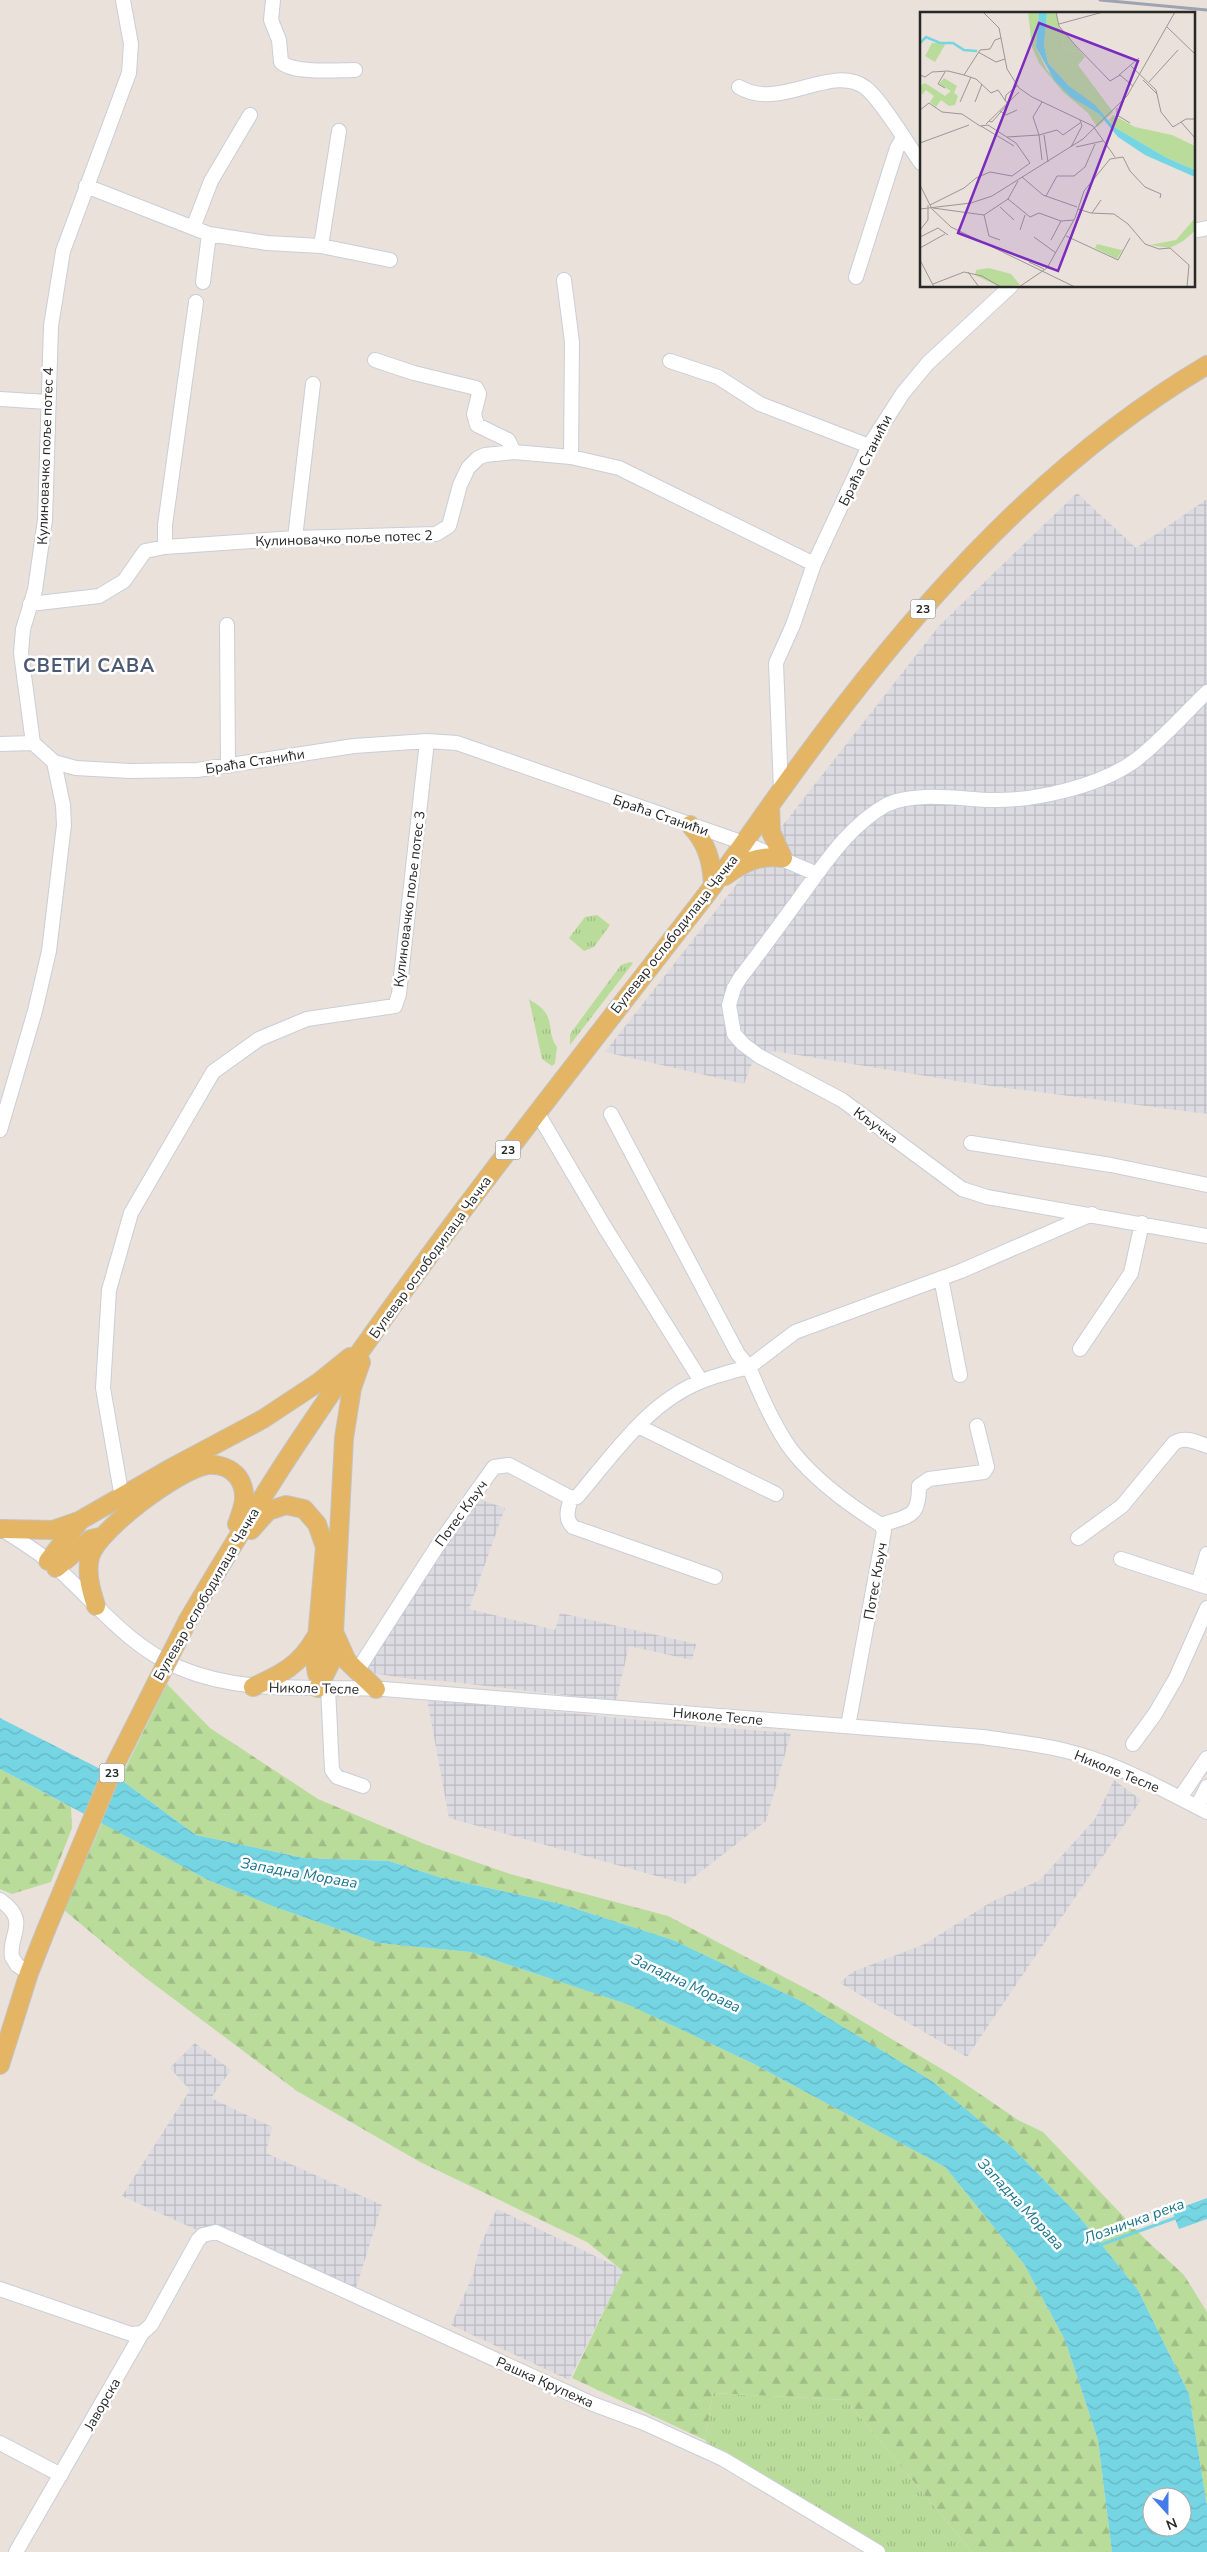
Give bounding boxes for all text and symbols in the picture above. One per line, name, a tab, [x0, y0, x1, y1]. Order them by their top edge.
inset map	[920, 12, 1194, 288]
street label: Кулиновачко поље потес 4	[33, 367, 58, 545]
street label: Браћа Станићи	[834, 411, 897, 509]
street label: Кулиновачко поље потес 2	[255, 526, 433, 551]
road number: 23	[910, 600, 936, 618]
district label: СВЕТИ САВА	[23, 653, 155, 679]
street label: Браћа Станићи	[204, 744, 306, 779]
street label: Браћа Станићи	[610, 790, 711, 841]
street label: Кулиновачко поље потес 3	[389, 810, 430, 988]
street label: Булевар ослободилаца Чачка	[606, 851, 742, 1018]
street label: Кључка	[850, 1103, 902, 1148]
road number: 23	[496, 1140, 520, 1160]
street label: Булевар ослободилаца Чачка	[365, 1172, 496, 1342]
street label: Потес Кључ	[431, 1476, 492, 1551]
street label: Булевар ослободилаца Чачка	[149, 1504, 264, 1684]
street label: Потес Кључ	[859, 1541, 892, 1621]
street label: Николе Тесле	[269, 1678, 359, 1699]
street label: Николе Тесле	[672, 1703, 764, 1730]
street label: Николе Тесле	[1071, 1746, 1162, 1797]
road number: 23	[100, 1764, 124, 1782]
water label: Западна Морава	[239, 1853, 359, 1893]
water label: Западна Морава	[628, 1949, 744, 2017]
water label: Западна Морава	[973, 2154, 1069, 2254]
water label: Лозничка река	[1080, 2194, 1187, 2249]
street label: Рашка Крупежа	[493, 2352, 597, 2412]
street label: Јаворска	[79, 2375, 125, 2435]
north arrow	[1142, 2487, 1192, 2537]
text: N	[1163, 2513, 1180, 2534]

